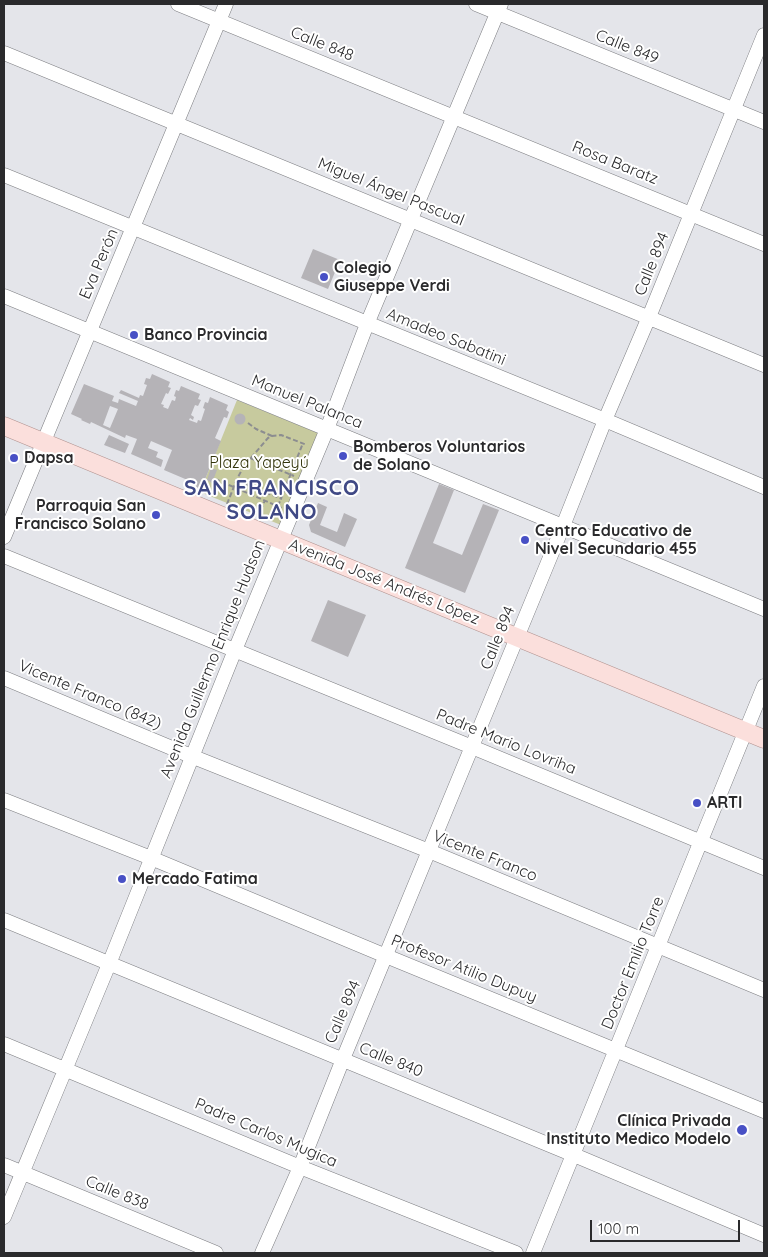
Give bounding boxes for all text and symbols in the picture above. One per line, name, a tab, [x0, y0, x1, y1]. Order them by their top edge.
street label: Calle 848	[288, 23, 356, 65]
street label: Calle 849	[593, 26, 661, 68]
street label: Rosa Baratz	[569, 137, 661, 189]
street label: Miguel Ángel Pascual	[315, 154, 467, 230]
street label: Eva Perón	[76, 226, 122, 302]
street label: Calle 894	[631, 229, 673, 299]
place label: Colegio Giuseppe Verdi	[334, 258, 450, 296]
marker: Colegio Giuseppe Verdi	[318, 271, 330, 283]
street label: Amadeo Sabatini	[384, 304, 508, 370]
place label: Banco Provincia	[144, 325, 267, 345]
marker: Banco Provincia	[128, 329, 140, 341]
street label: Manuel Palanca	[249, 371, 365, 433]
place label: Bomberos Voluntarios de Solano	[353, 437, 525, 475]
place label: Dapsa	[24, 448, 73, 468]
marker: Bomberos Voluntarios de Solano	[337, 450, 349, 462]
marker: Dapsa	[8, 452, 20, 464]
park label: Plaza Yapeyú	[209, 453, 309, 473]
district label: SAN FRANCISCO SOLANO	[182, 476, 362, 526]
place label: Parroquia San Francisco Solano	[15, 496, 146, 534]
marker: Parroquia San Francisco Solano	[150, 509, 162, 521]
place label: Centro Educativo de Nivel Secundario 455	[535, 521, 697, 559]
marker: Centro Educativo de Nivel Secundario 455	[519, 534, 531, 546]
street label: Avenida José Andrés López	[286, 535, 482, 629]
street label: Avenida Guillermo Enrique Hudson	[156, 537, 270, 781]
street label: Calle 894	[477, 603, 519, 673]
street label: Vicente Franco (842)	[16, 656, 164, 734]
street label: Padre Mario Lovriha	[433, 705, 579, 779]
place label: ARTI	[707, 793, 742, 813]
marker: ARTI	[691, 797, 703, 809]
street label: Vicente Franco	[430, 826, 540, 886]
place label: Mercado Fatima	[132, 869, 258, 889]
marker: Mercado Fatima	[116, 873, 128, 885]
street label: Doctor Emilio Torre	[598, 894, 668, 1032]
street label: Profesor Atilio Dupuy	[388, 931, 540, 1007]
street label: Calle 894	[321, 978, 365, 1046]
street label: Calle 840	[356, 1038, 426, 1082]
street label: Padre Carlos Mugica	[192, 1094, 340, 1172]
place label: Clínica Privada Instituto Medico Modelo	[546, 1111, 731, 1149]
marker: Clínica Privada Instituto Medico Modelo	[735, 1123, 749, 1137]
street label: Calle 838	[83, 1172, 151, 1214]
scale bar	[593, 1210, 743, 1242]
text: 100 m	[598, 1219, 639, 1238]

